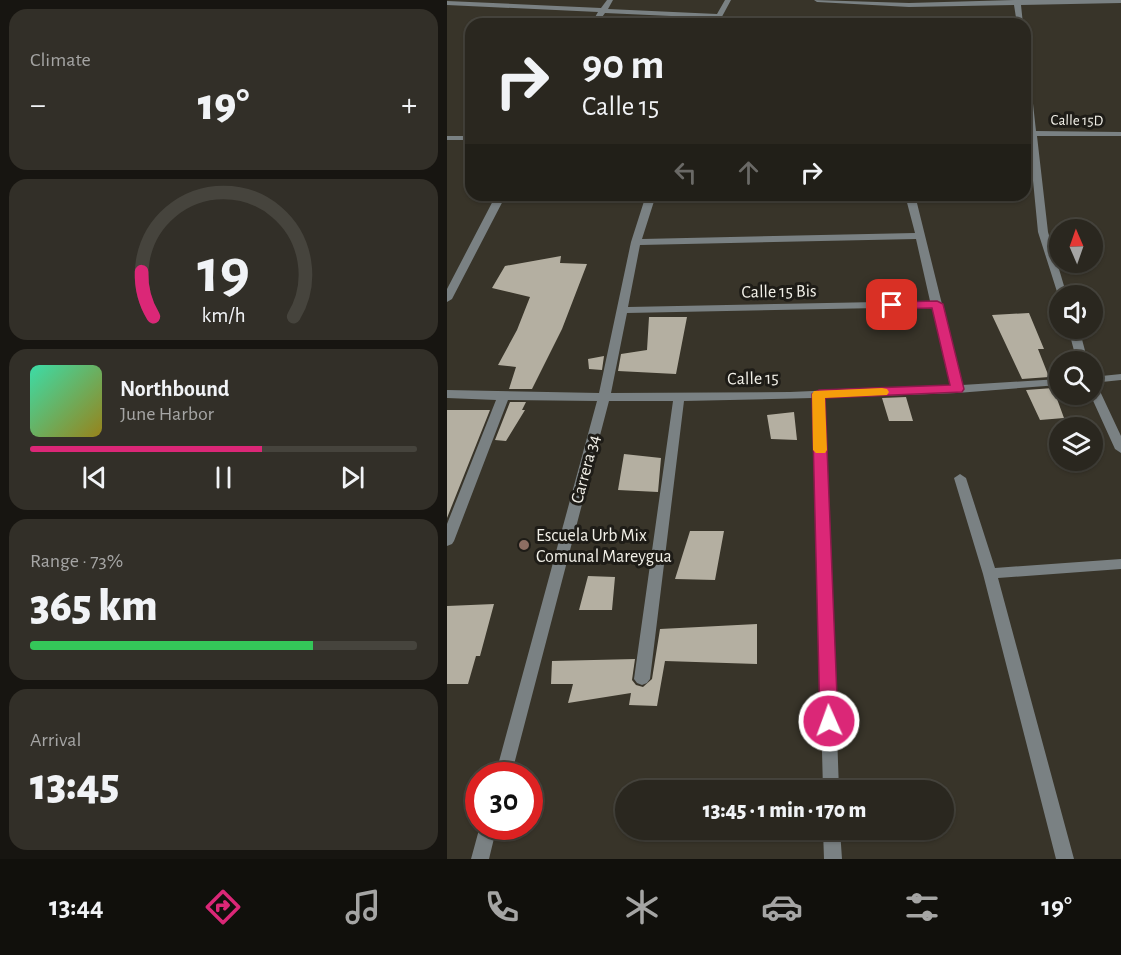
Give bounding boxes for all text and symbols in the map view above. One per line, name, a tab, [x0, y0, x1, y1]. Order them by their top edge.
icon: right	[483, 42, 561, 120]
text: 90 m	[582, 44, 664, 86]
text: Climate	[30, 50, 91, 70]
text: 19°	[198, 83, 249, 128]
text: −	[30, 89, 46, 122]
text: +	[401, 89, 417, 122]
text: Calle 15	[582, 93, 659, 120]
street label: Calle 15D	[1051, 113, 1104, 128]
icon: left	[669, 156, 702, 189]
icon: ahead	[732, 156, 765, 189]
icon: right	[795, 156, 828, 189]
north arrow	[1049, 219, 1103, 273]
map controls	[1049, 219, 1103, 471]
text: 19	[197, 241, 250, 303]
pin	[866, 279, 917, 330]
street label: Calle 15 Bis	[741, 282, 817, 302]
button: sound	[1049, 285, 1103, 339]
icon: arrive	[875, 288, 908, 321]
text: km/h	[201, 305, 246, 326]
button: search	[1049, 351, 1103, 405]
street label: Calle 15	[727, 370, 779, 388]
text: Northbound	[120, 378, 229, 400]
text: June Harbor	[120, 404, 214, 424]
button: layers	[1049, 417, 1103, 471]
street label: Carrera 34	[568, 433, 604, 506]
icon: previous	[78, 461, 111, 494]
icon: pause	[207, 461, 240, 494]
icon: next	[336, 461, 369, 494]
place label: Escuela Urb Mix Comunal Mareygua	[536, 527, 672, 566]
marker: Escuela Urb Mix Comunal Mareygua	[517, 538, 531, 552]
text: Range · 73%	[30, 551, 123, 571]
text: 365 km	[30, 584, 158, 629]
position arrow	[797, 689, 861, 753]
text: Arrival	[30, 730, 81, 750]
speed limit sign: 30	[465, 762, 543, 840]
text: 13:45	[30, 763, 119, 808]
text: 13:45 · 1 min · 170 m	[703, 799, 866, 821]
icon: directions	[202, 886, 244, 928]
icon: music	[342, 886, 384, 928]
icon: phone	[481, 886, 523, 928]
icon: climate	[621, 886, 663, 928]
icon: car	[761, 886, 803, 928]
icon: filters	[901, 886, 943, 928]
text: 13:44	[49, 893, 104, 920]
text: 19°	[1041, 893, 1072, 920]

